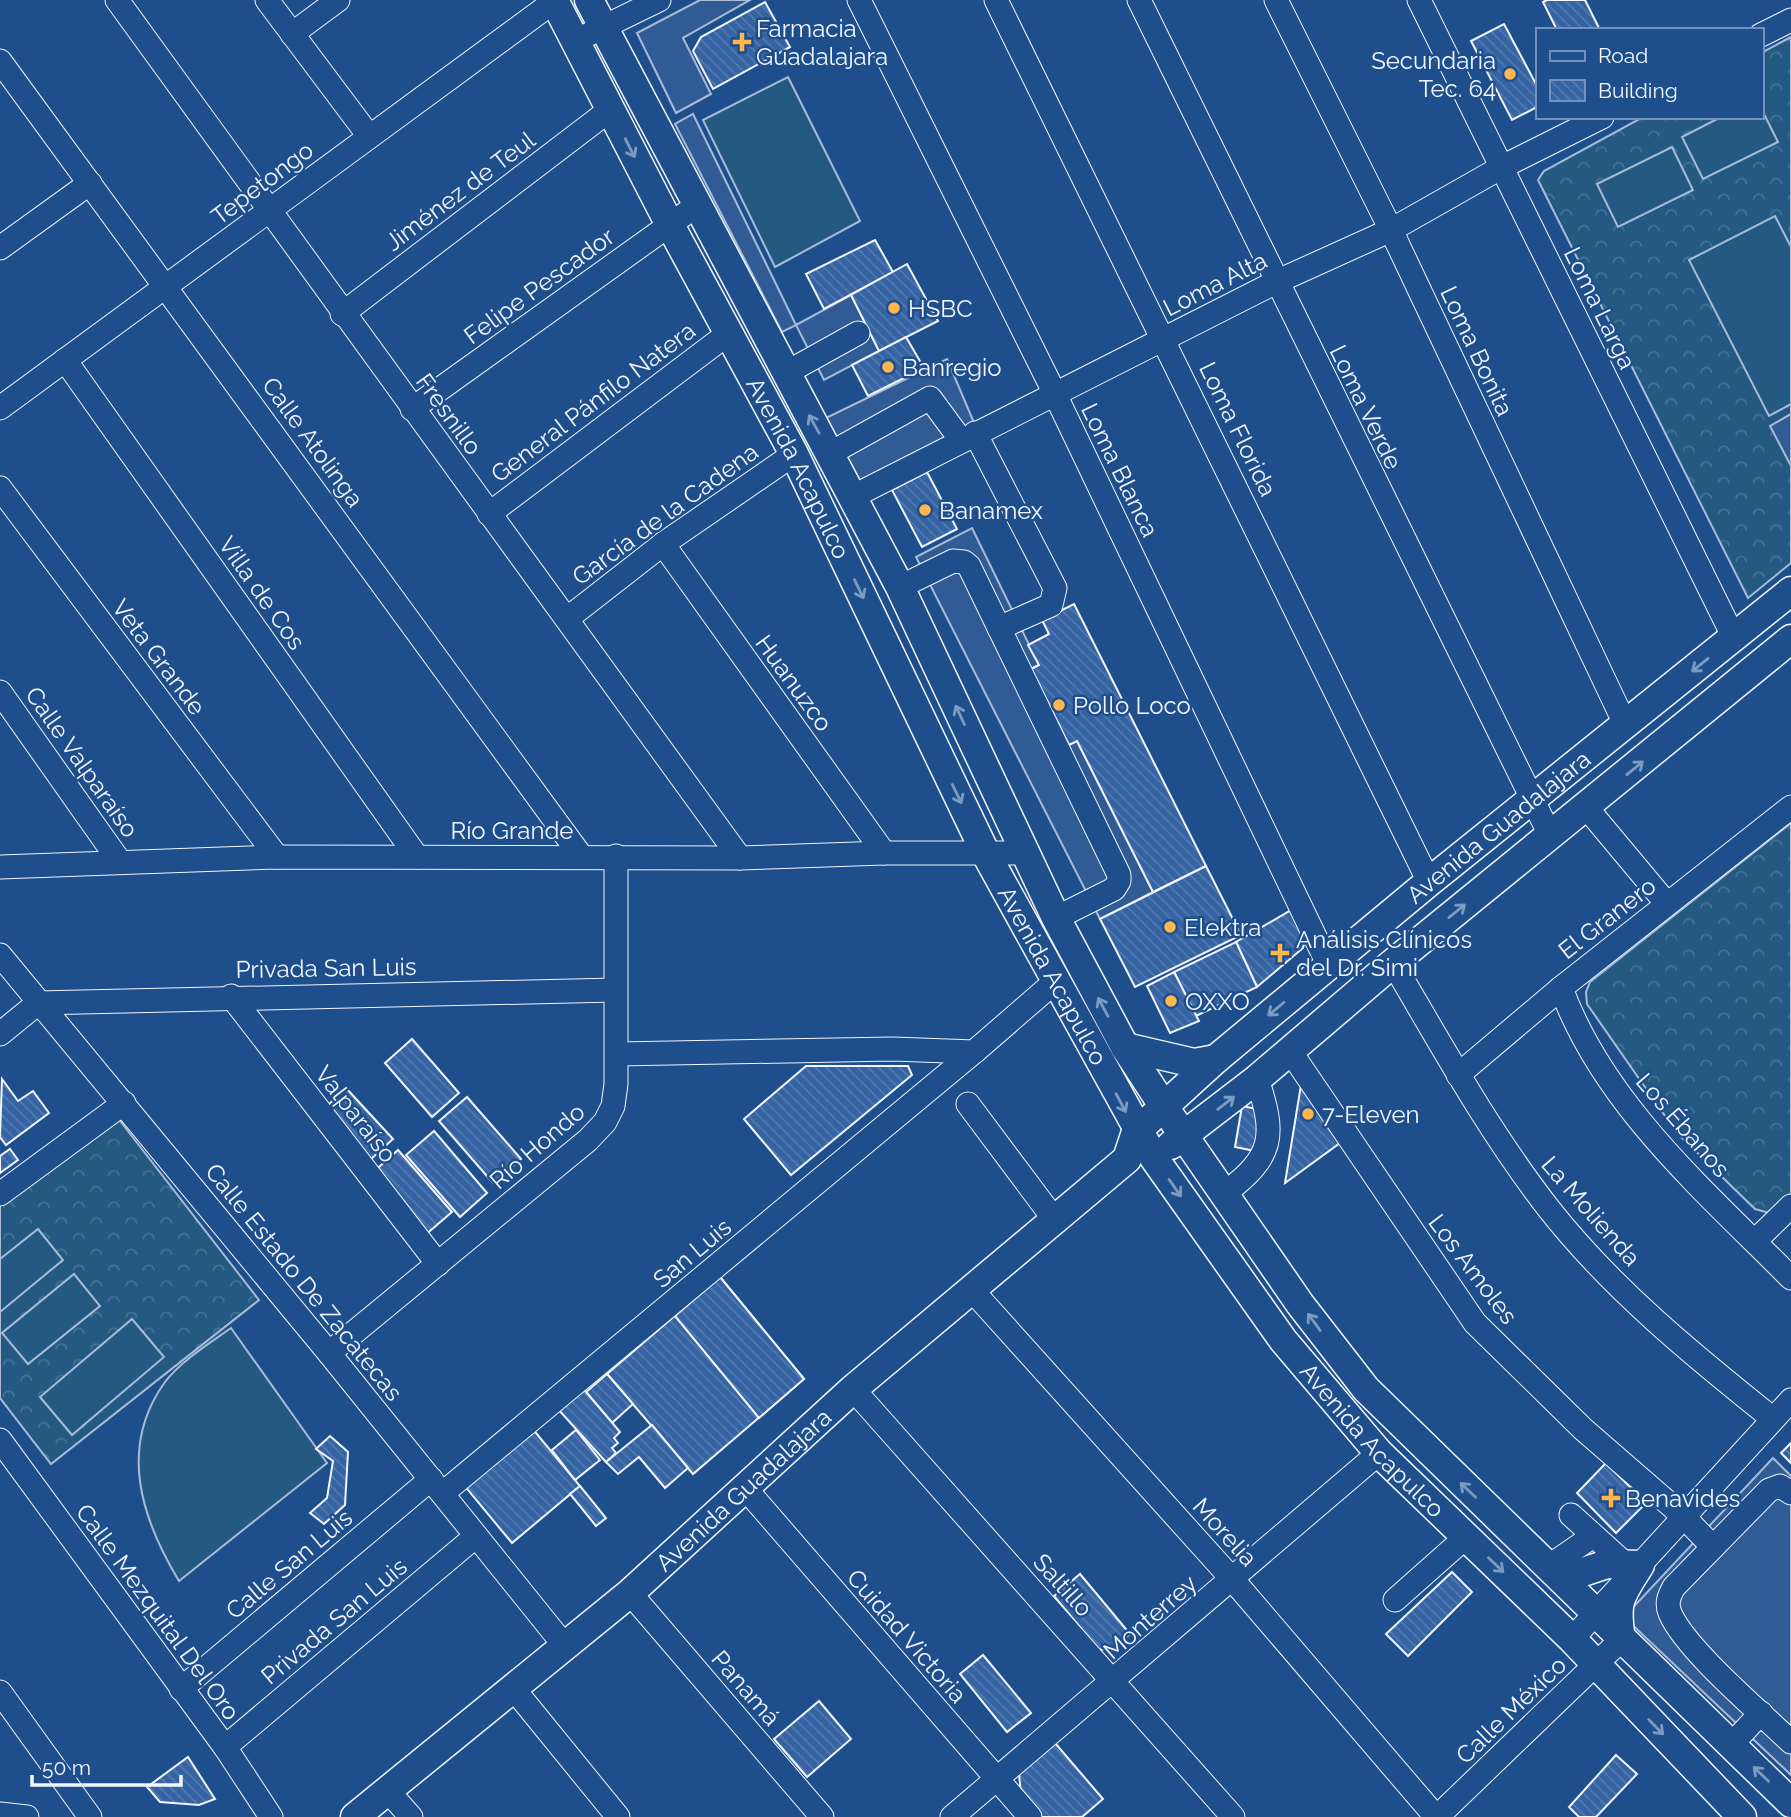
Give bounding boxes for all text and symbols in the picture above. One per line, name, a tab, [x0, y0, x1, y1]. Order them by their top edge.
place label: Farmacia Guadalajara	[756, 14, 888, 71]
legend	[1536, 28, 1763, 119]
marker: Farmacia Guadalajara	[734, 34, 750, 50]
text: Road	[1598, 43, 1648, 68]
place label: Secundaria Tec. 64	[1371, 46, 1496, 103]
marker: Secundaria Tec. 64	[1502, 66, 1518, 82]
text: Building	[1598, 78, 1678, 103]
street label: Jiménez de Teul	[379, 125, 541, 257]
street label: Tepetongo	[205, 135, 319, 231]
one-way arrow	[624, 137, 638, 158]
street label: Felipe Pescador	[458, 221, 620, 350]
street label: Loma Larga	[1558, 242, 1642, 374]
street label: Loma Alta	[1158, 246, 1272, 322]
street label: Loma Bonita	[1434, 281, 1520, 421]
place label: HSBC	[908, 294, 973, 323]
marker: HSBC	[886, 300, 902, 316]
street label: General Pánfilo Natera	[485, 316, 701, 488]
street label: Loma Verde	[1324, 340, 1408, 474]
place label: Banregio	[902, 353, 1002, 382]
street label: Loma Florida	[1193, 357, 1283, 501]
marker: Banregio	[880, 359, 896, 375]
street label: Fresnillo	[410, 368, 488, 460]
street label: Calle Atolinga	[256, 371, 370, 513]
street label: Avenida Acapulco	[741, 372, 857, 563]
street label: Loma Blanca	[1075, 398, 1165, 542]
one-way arrow	[807, 414, 820, 435]
street label: García de la Cadena	[567, 437, 763, 591]
place label: Banamex	[939, 496, 1043, 525]
marker: Banamex	[917, 502, 933, 518]
street label: Villa de Cos	[212, 531, 312, 655]
one-way arrow	[853, 578, 866, 599]
street label: Veta Grande	[106, 593, 212, 721]
street label: Huanuzco	[749, 629, 839, 737]
one-way arrow	[1692, 657, 1710, 673]
street label: Calle Valparaíso	[19, 681, 145, 843]
place label: Pollo Loco	[1073, 691, 1191, 720]
marker: Pollo Loco	[1051, 697, 1067, 713]
one-way arrow	[952, 705, 966, 726]
street label: Avenida Guadalajara	[1400, 744, 1596, 909]
one-way arrow	[1625, 760, 1643, 776]
one-way arrow	[951, 783, 965, 804]
street label: Río Grande	[451, 816, 573, 845]
street label: El Granero	[1553, 871, 1661, 965]
street label: Avenida Acapulco	[992, 881, 1114, 1070]
one-way arrow	[1448, 903, 1466, 918]
place label: Elektra	[1184, 913, 1261, 942]
marker: Elektra	[1162, 919, 1178, 935]
place label: Análisis Clínicos del Dr. Simi	[1296, 925, 1472, 982]
marker: Análisis Clínicos del Dr. Simi	[1270, 943, 1290, 963]
street label: Privada San Luis	[235, 952, 417, 984]
place label: OXXO	[1185, 987, 1250, 1016]
marker: OXXO	[1163, 993, 1179, 1009]
one-way arrow	[1096, 997, 1109, 1018]
one-way arrow	[1268, 1002, 1286, 1017]
street label: Valparaíso	[309, 1060, 403, 1168]
street label: Los Ébanos	[1630, 1067, 1736, 1183]
one-way arrow	[1115, 1092, 1129, 1113]
one-way arrow	[1216, 1095, 1235, 1110]
street label: Río Hondo	[484, 1097, 590, 1195]
place label: 7-Eleven	[1322, 1100, 1420, 1129]
marker: 7-Eleven	[1300, 1106, 1316, 1122]
street label: La Molienda	[1535, 1150, 1647, 1272]
street label: Calle Estado De Zacatecas	[199, 1158, 409, 1406]
one-way arrow	[1168, 1178, 1182, 1197]
street label: Los Amoles	[1422, 1208, 1524, 1330]
street label: San Luis	[647, 1212, 737, 1294]
one-way arrow	[1307, 1314, 1322, 1332]
street label: Avenida Acapulco	[1294, 1357, 1451, 1523]
street label: Avenida Guadalajara	[649, 1402, 837, 1577]
one-way arrow	[1459, 1481, 1476, 1498]
place label: Benavides	[1625, 1484, 1740, 1513]
marker: Benavides	[1603, 1490, 1619, 1506]
street label: Morelia	[1187, 1492, 1263, 1572]
street label: Calle Mezquital Del Oro	[70, 1498, 246, 1726]
street label: Calle San Luis	[220, 1503, 358, 1625]
street label: Saltillo	[1027, 1548, 1099, 1622]
street label: Privada San Luis	[255, 1552, 413, 1690]
one-way arrow	[1487, 1557, 1504, 1574]
street label: Cuidad Victoria	[841, 1563, 973, 1709]
street label: Monterrey	[1097, 1569, 1203, 1665]
street label: Panamá	[706, 1644, 786, 1732]
street label: Calle México	[1450, 1650, 1572, 1770]
one-way arrow	[1648, 1718, 1665, 1735]
scale bar	[32, 1744, 180, 1788]
text: 50 m	[42, 1755, 91, 1780]
one-way arrow	[1753, 1766, 1770, 1783]

